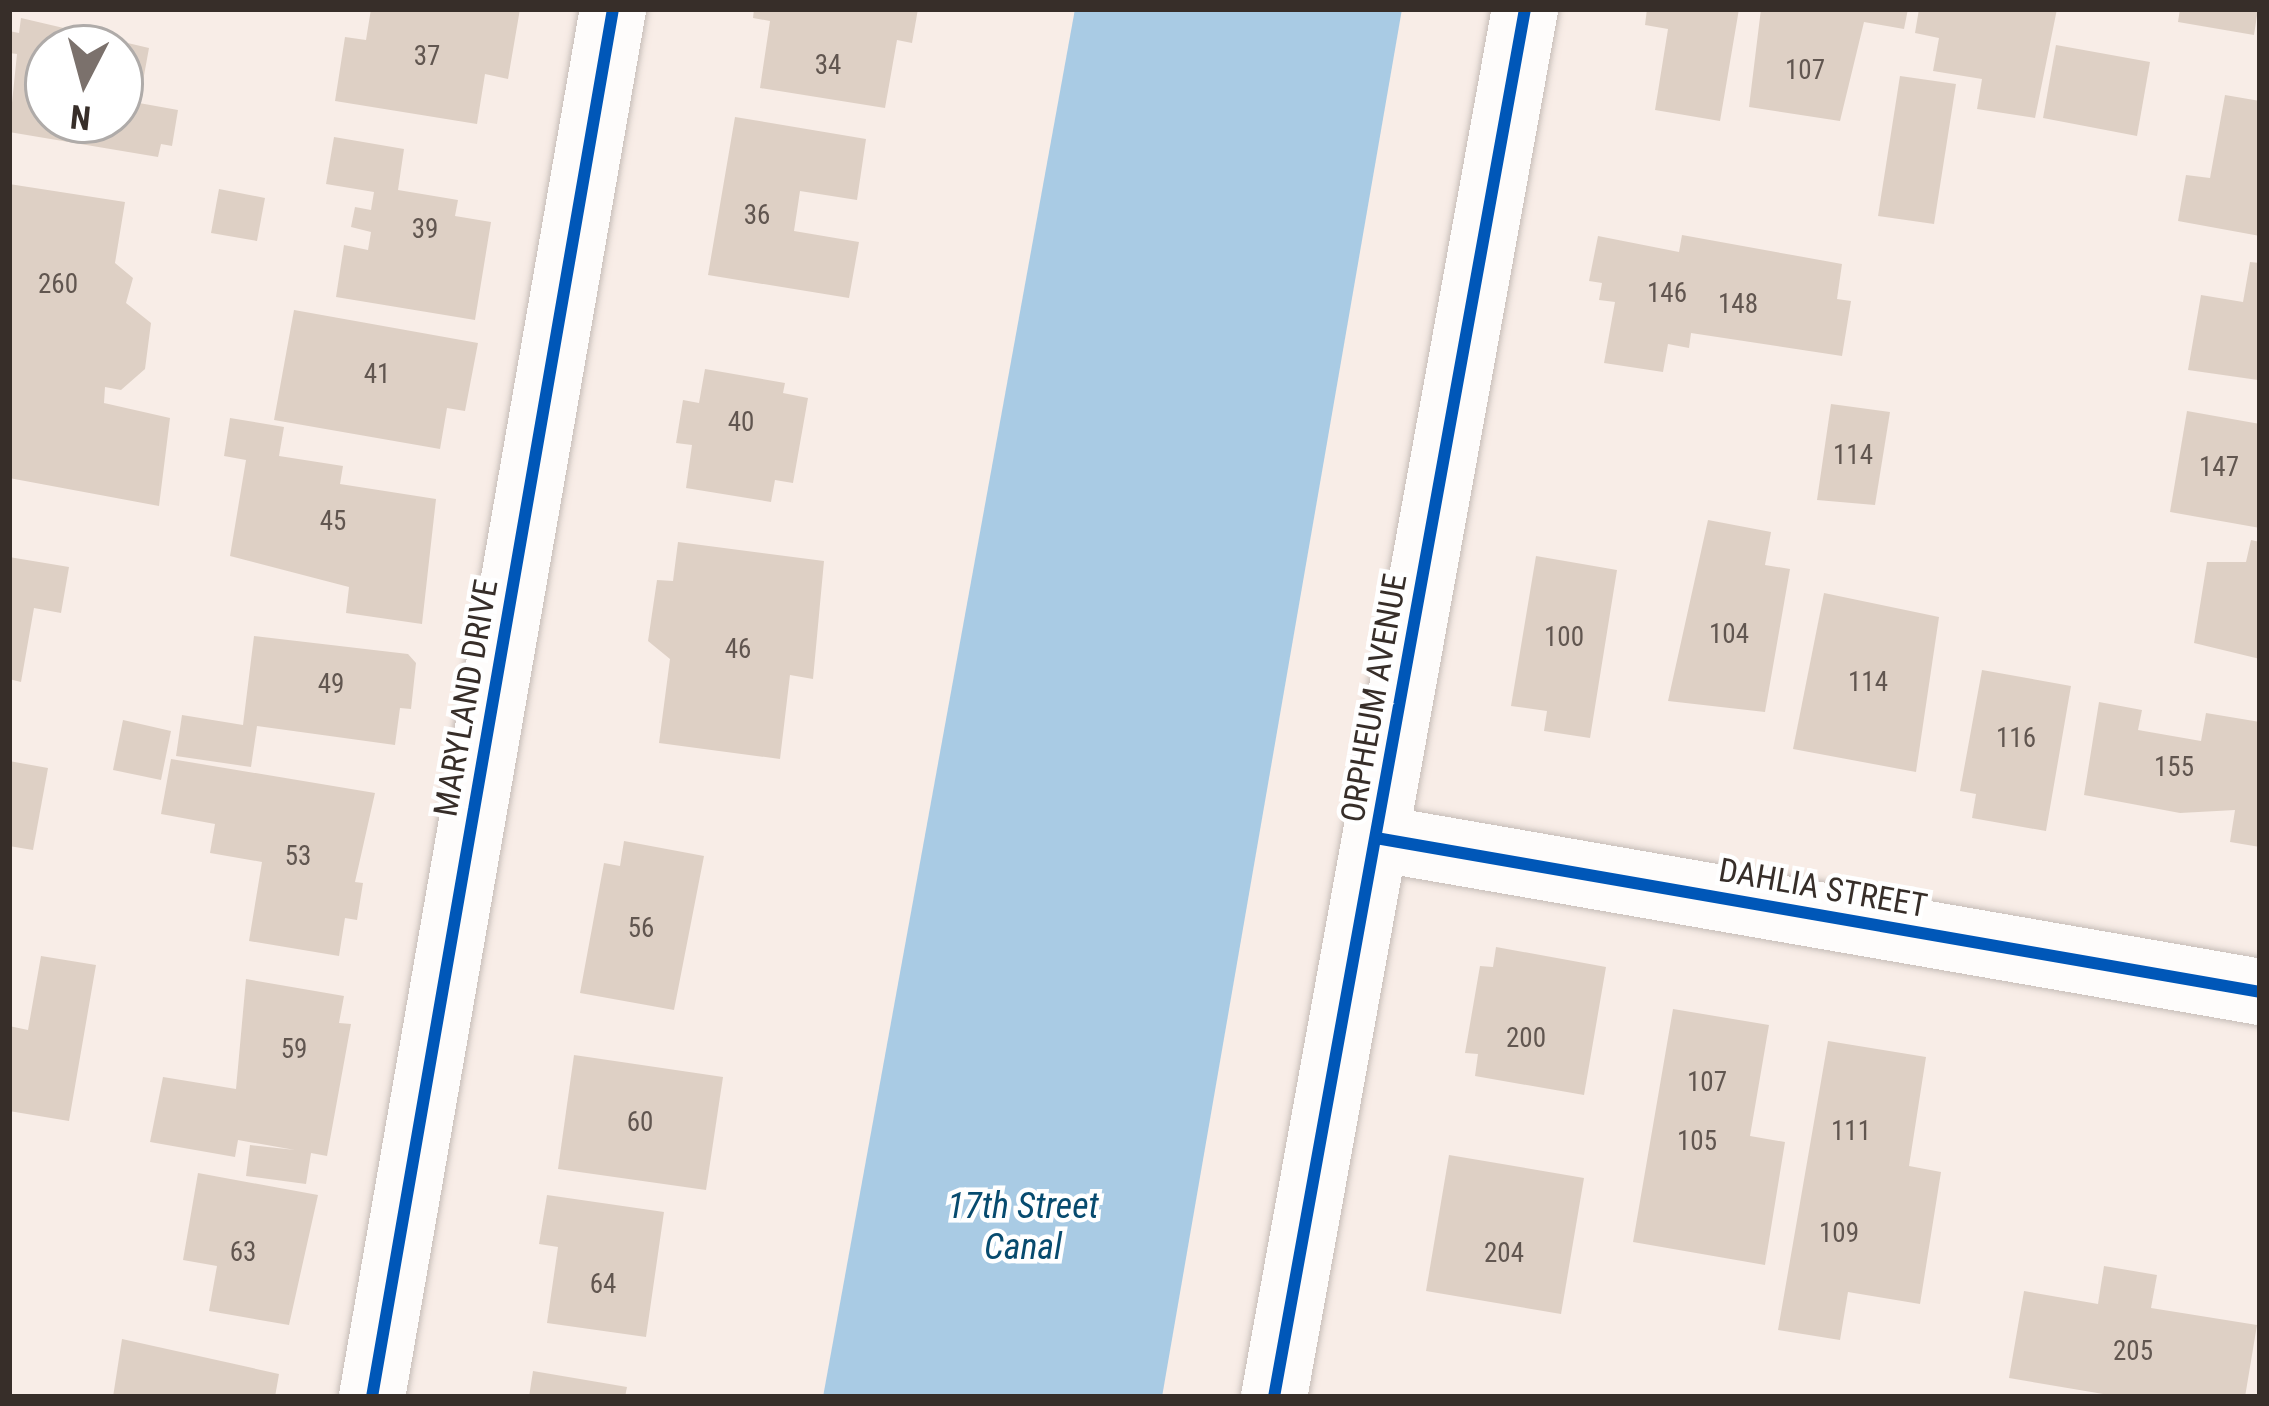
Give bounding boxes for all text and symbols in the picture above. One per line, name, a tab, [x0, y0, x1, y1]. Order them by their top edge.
north arrow	[24, 24, 144, 144]
house number: 37	[414, 41, 440, 73]
house number: 34	[815, 50, 841, 82]
house number: 107	[1785, 55, 1825, 87]
text: N	[68, 97, 93, 138]
house number: 36	[744, 200, 770, 232]
house number: 39	[412, 214, 438, 246]
house number: 260	[38, 269, 78, 301]
house number: 146	[1647, 278, 1687, 310]
house number: 148	[1718, 289, 1758, 321]
house number: 41	[364, 359, 390, 391]
house number: 40	[728, 407, 754, 439]
house number: 114	[1833, 440, 1873, 472]
house number: 147	[2199, 452, 2239, 484]
house number: 45	[320, 506, 346, 538]
street label: ORPHEUM AVENUE	[1333, 571, 1415, 825]
street label: MARYLAND DRIVE	[426, 577, 506, 819]
house number: 104	[1709, 619, 1749, 651]
house number: 100	[1544, 622, 1584, 654]
house number: 46	[725, 634, 751, 666]
house number: 114	[1848, 667, 1888, 699]
house number: 49	[318, 669, 344, 701]
house number: 116	[1996, 723, 2036, 755]
house number: 155	[2154, 752, 2194, 784]
house number: 53	[285, 841, 311, 873]
street label: DAHLIA STREET	[1716, 850, 1930, 926]
house number: 56	[628, 913, 654, 945]
house number: 200	[1506, 1023, 1546, 1055]
house number: 59	[281, 1034, 307, 1066]
house number: 107	[1687, 1067, 1727, 1099]
house number: 60	[627, 1107, 653, 1139]
house number: 111	[1831, 1116, 1871, 1148]
house number: 105	[1677, 1126, 1717, 1158]
water label: 17th Street Canal	[947, 1184, 1099, 1269]
house number: 109	[1819, 1218, 1859, 1250]
house number: 63	[230, 1237, 256, 1269]
house number: 204	[1484, 1238, 1524, 1270]
house number: 64	[590, 1269, 616, 1301]
house number: 205	[2113, 1336, 2153, 1368]

